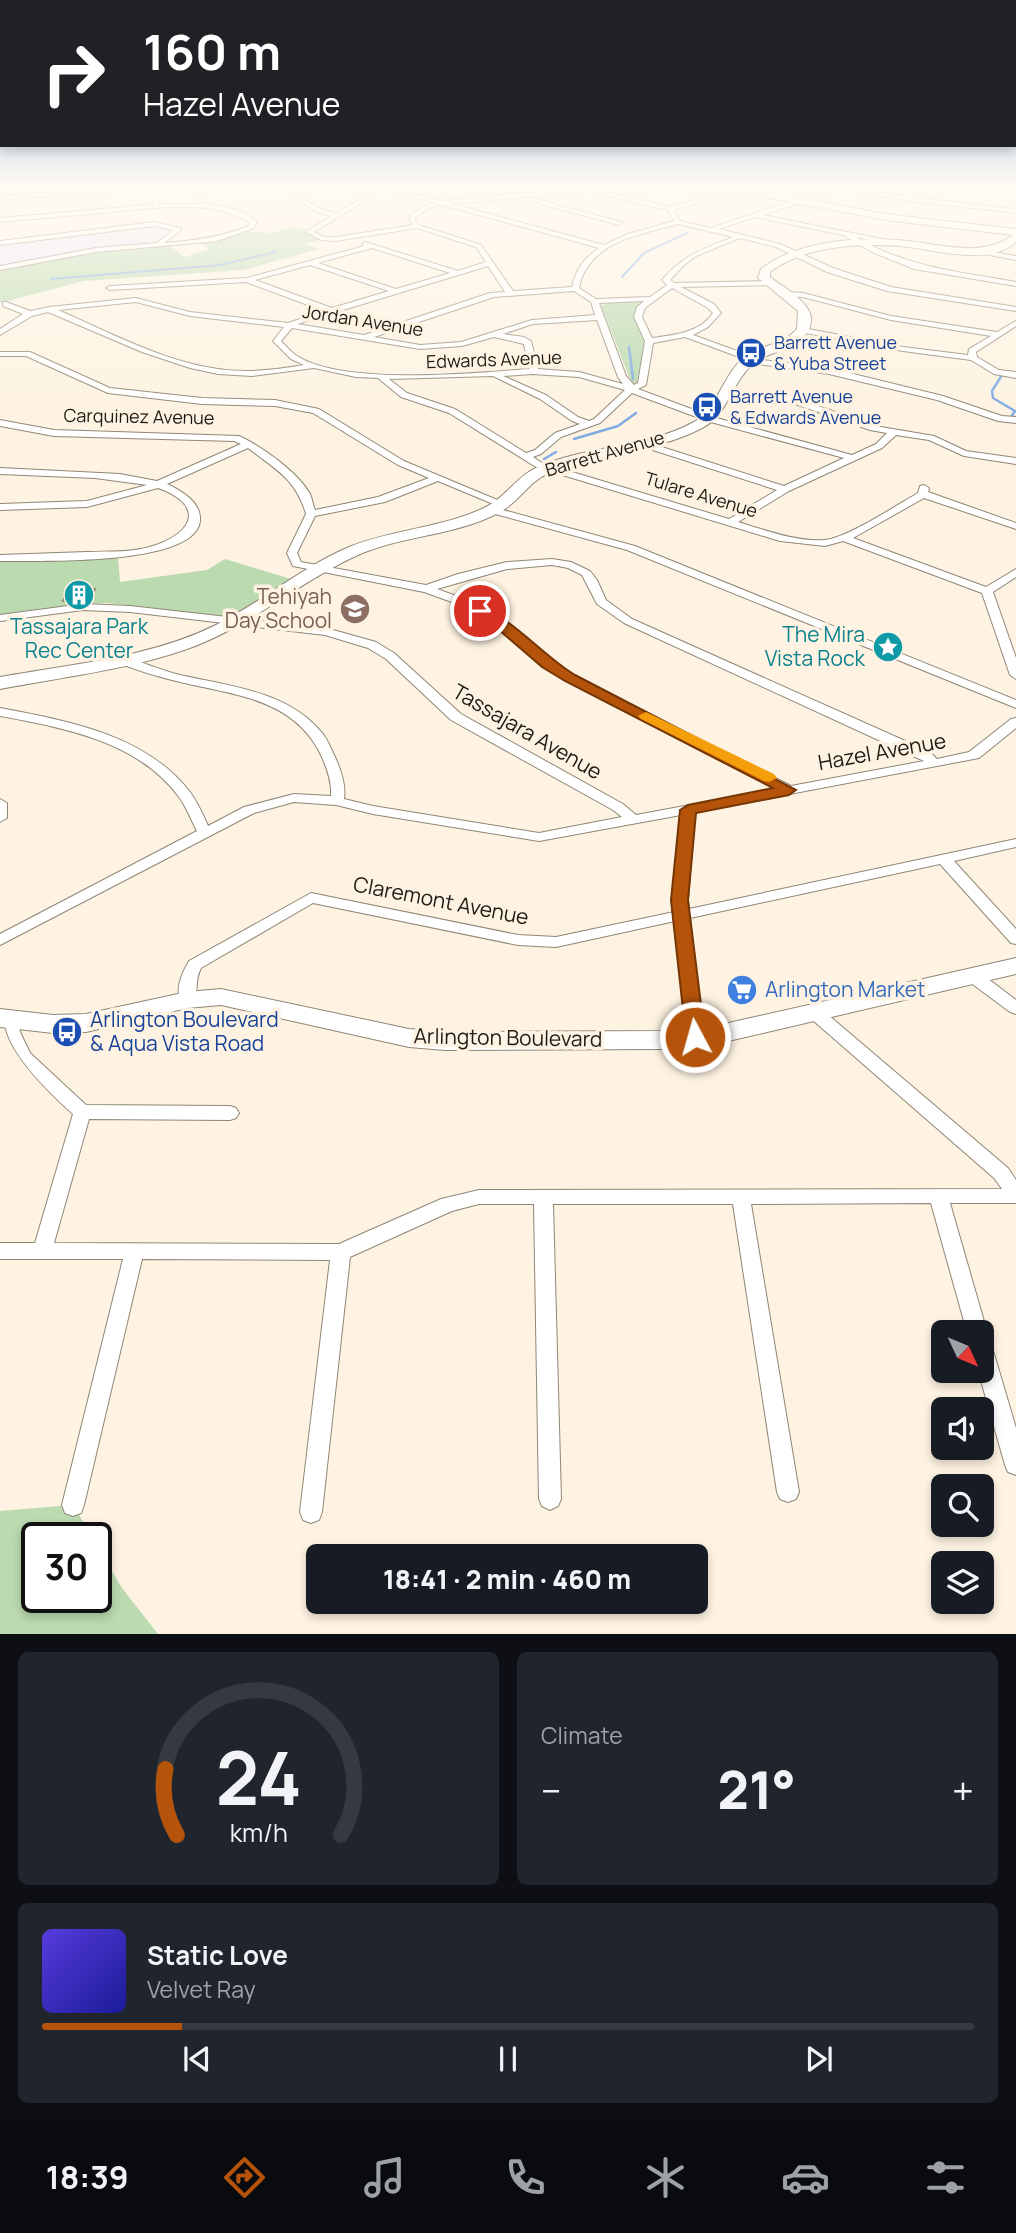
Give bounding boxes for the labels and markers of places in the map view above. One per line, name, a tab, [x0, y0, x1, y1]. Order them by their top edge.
place label: Barrett Avenue & Yuba Street	[774, 330, 897, 375]
bus stop icon: Barrett Avenue & Yuba Street	[734, 336, 768, 370]
place label: Barrett Avenue & Edwards Avenue	[730, 384, 881, 429]
bus stop icon: Barrett Avenue & Edwards Avenue	[690, 390, 724, 424]
building icon: Tassajara Park Rec Center	[62, 578, 96, 612]
pin	[450, 581, 510, 641]
place label: Tehiyah Day School	[225, 582, 332, 634]
school or university icon: Tehiyah Day School	[338, 592, 372, 626]
place label: Tassajara Park Rec Center	[10, 612, 149, 664]
place label: The Mira Vista Rock	[765, 620, 866, 672]
place icon: The Mira Vista Rock	[871, 630, 905, 664]
supermarket icon: Arlington Market	[725, 973, 759, 1007]
place label: Arlington Market	[765, 975, 925, 1003]
place label: Arlington Boulevard & Aqua Vista Road	[90, 1005, 279, 1057]
bus stop icon: Arlington Boulevard & Aqua Vista Road	[50, 1015, 84, 1049]

